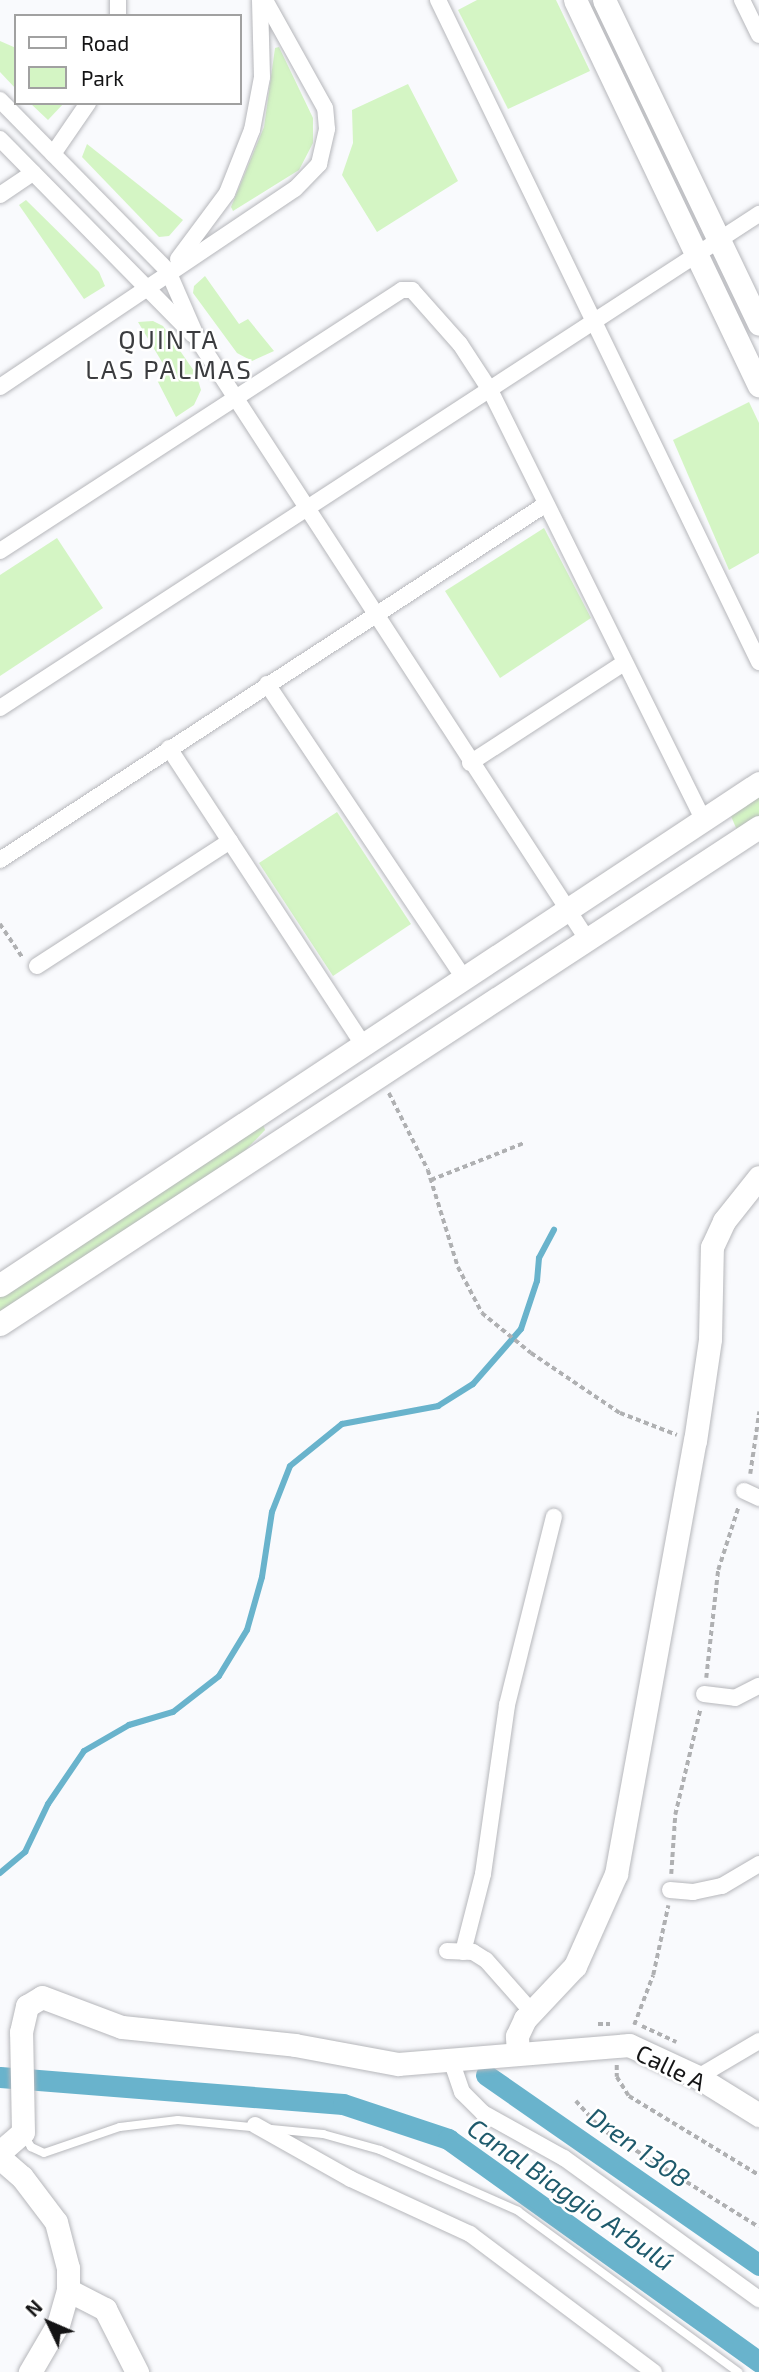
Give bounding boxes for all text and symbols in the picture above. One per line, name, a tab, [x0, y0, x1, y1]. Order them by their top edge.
legend	[14, 14, 242, 105]
text: Road	[81, 30, 129, 55]
text: Park	[81, 65, 124, 90]
district label: QUINTA LAS PALMAS	[87, 323, 251, 384]
street label: Calle A	[631, 2038, 711, 2096]
water label: Dren 1308	[582, 2100, 696, 2194]
water label: Canal Biaggio Arbulú	[462, 2111, 680, 2277]
north arrow	[14, 2288, 84, 2358]
text: N	[20, 2295, 47, 2321]

